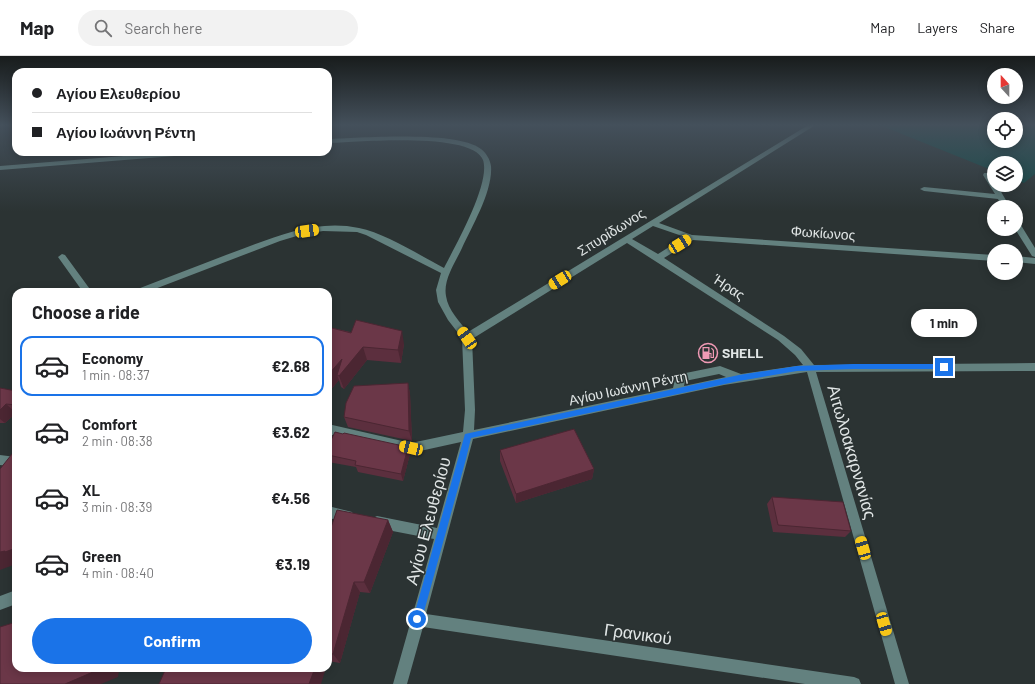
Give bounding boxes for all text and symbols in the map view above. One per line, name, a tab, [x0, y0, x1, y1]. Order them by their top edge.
search box	[78, 10, 358, 46]
text: Map	[20, 16, 54, 39]
icon: search	[92, 17, 114, 39]
text: Search here	[124, 19, 202, 37]
text: Map	[870, 19, 895, 36]
text: Layers	[917, 19, 958, 36]
text: Share	[980, 19, 1015, 36]
north arrow	[987, 68, 1023, 104]
map controls	[987, 68, 1023, 280]
text: Αγίου Ελευθερίου	[56, 84, 180, 102]
button: locate	[987, 112, 1023, 148]
text: Αγίου Ιωάννη Ρέντη	[56, 123, 196, 141]
button: layers	[987, 156, 1023, 192]
button: +	[987, 200, 1023, 236]
street label: Σπυρίδωνος	[574, 204, 648, 259]
street label: Φωκίωνος	[790, 222, 856, 243]
car	[294, 223, 320, 239]
car	[667, 233, 693, 255]
button: −	[987, 244, 1023, 280]
car	[547, 269, 573, 291]
street label: Ήρας	[709, 269, 749, 303]
text: Choose a ride	[32, 301, 140, 323]
callout: 1 min	[911, 309, 977, 337]
text: 1 min	[930, 315, 958, 331]
car	[455, 325, 479, 351]
fuel station icon: SHELL	[697, 342, 719, 364]
place label: SHELL	[722, 344, 763, 361]
icon: car	[34, 348, 70, 384]
text: Economy	[82, 349, 143, 367]
text: €2.68	[272, 357, 310, 375]
route end	[935, 358, 953, 376]
text: 1 min · 08:37	[82, 367, 150, 383]
street label: Αγίου Ιωάννη Ρέντη	[567, 367, 689, 408]
street label: Αιτωλοακαρνανίας	[824, 382, 882, 521]
icon: car	[34, 414, 70, 450]
text: Comfort	[82, 415, 137, 433]
text: €3.62	[272, 423, 310, 441]
text: 2 min · 08:38	[82, 433, 153, 449]
car	[398, 439, 424, 457]
street label: Αγίου Ελευθερίου	[400, 455, 454, 587]
icon: car	[34, 480, 70, 516]
text: XL	[82, 481, 100, 499]
text: €4.56	[271, 489, 310, 507]
text: 3 min · 08:39	[82, 499, 152, 515]
car	[854, 535, 872, 561]
icon: car	[34, 546, 70, 582]
text: Green	[82, 547, 121, 565]
text: €3.19	[275, 555, 310, 573]
text: 4 min · 08:40	[82, 565, 154, 581]
route start	[408, 610, 426, 628]
car	[875, 611, 893, 637]
button: Confirm	[32, 618, 312, 664]
street label: Γρανικού	[603, 618, 673, 648]

